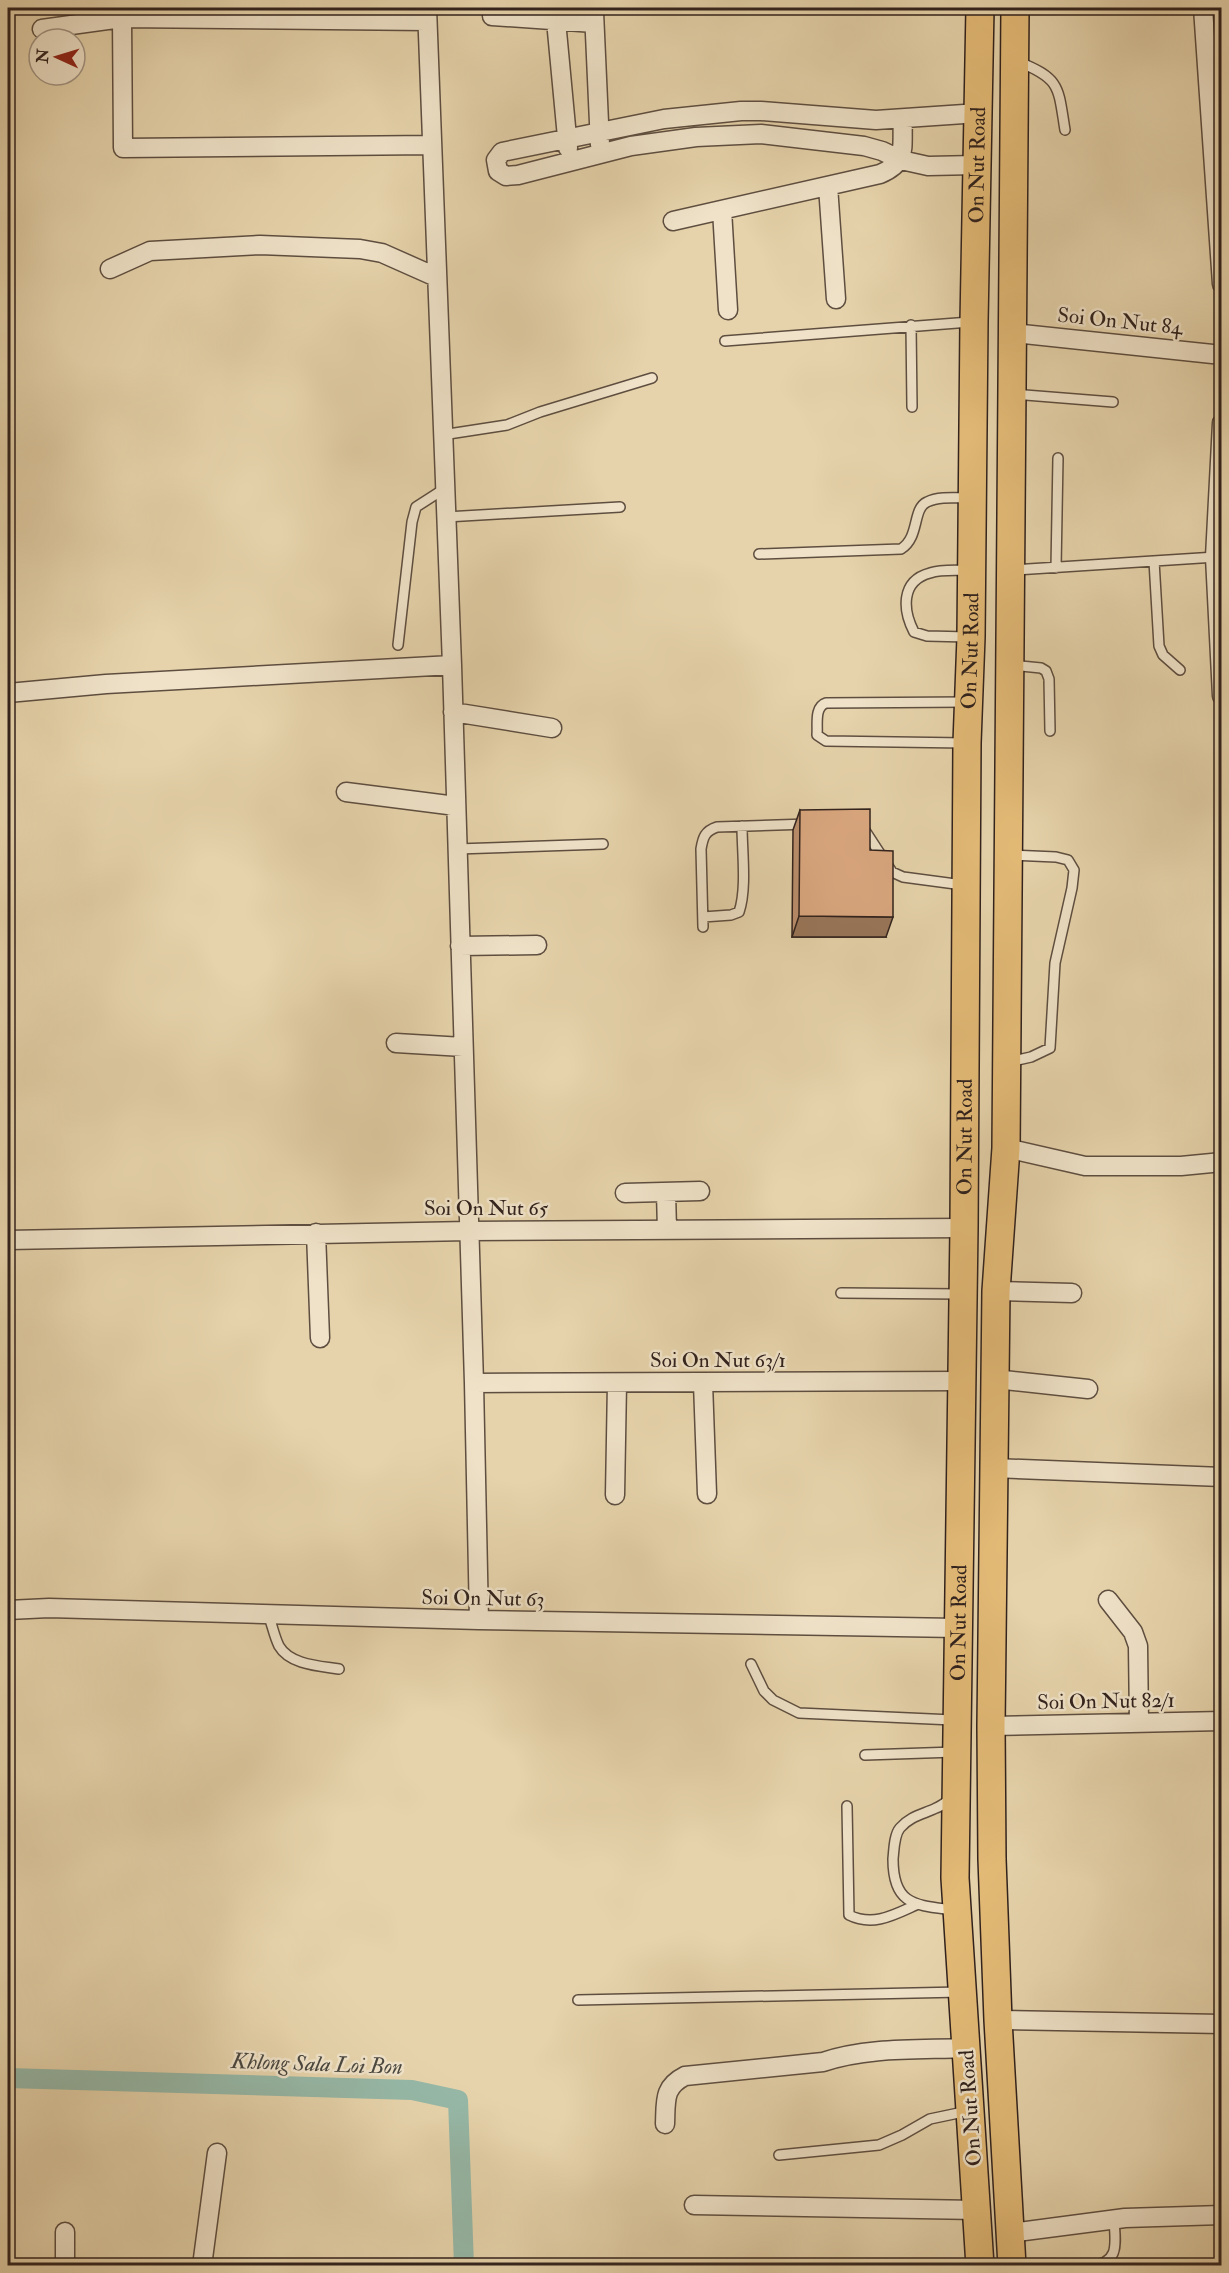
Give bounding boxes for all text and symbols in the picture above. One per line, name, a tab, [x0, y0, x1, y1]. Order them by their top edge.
north arrow	[27, 27, 87, 87]
text: N	[32, 48, 54, 65]
street label: On Nut Road	[963, 106, 992, 224]
street label: Soi On Nut 84	[1056, 302, 1185, 342]
street label: On Nut Road	[955, 592, 985, 710]
street label: On Nut Road	[951, 1078, 979, 1195]
street label: Soi On Nut 65	[424, 1195, 549, 1222]
street label: Soi On Nut 63/1	[650, 1347, 786, 1374]
street label: On Nut Road	[945, 1564, 973, 1681]
street label: Soi On Nut 63	[421, 1584, 545, 1613]
street label: Soi On Nut 82/1	[1037, 1687, 1175, 1716]
water label: Khlong Sala Loi Bon	[230, 2047, 403, 2081]
street label: On Nut Road	[953, 2048, 988, 2167]

